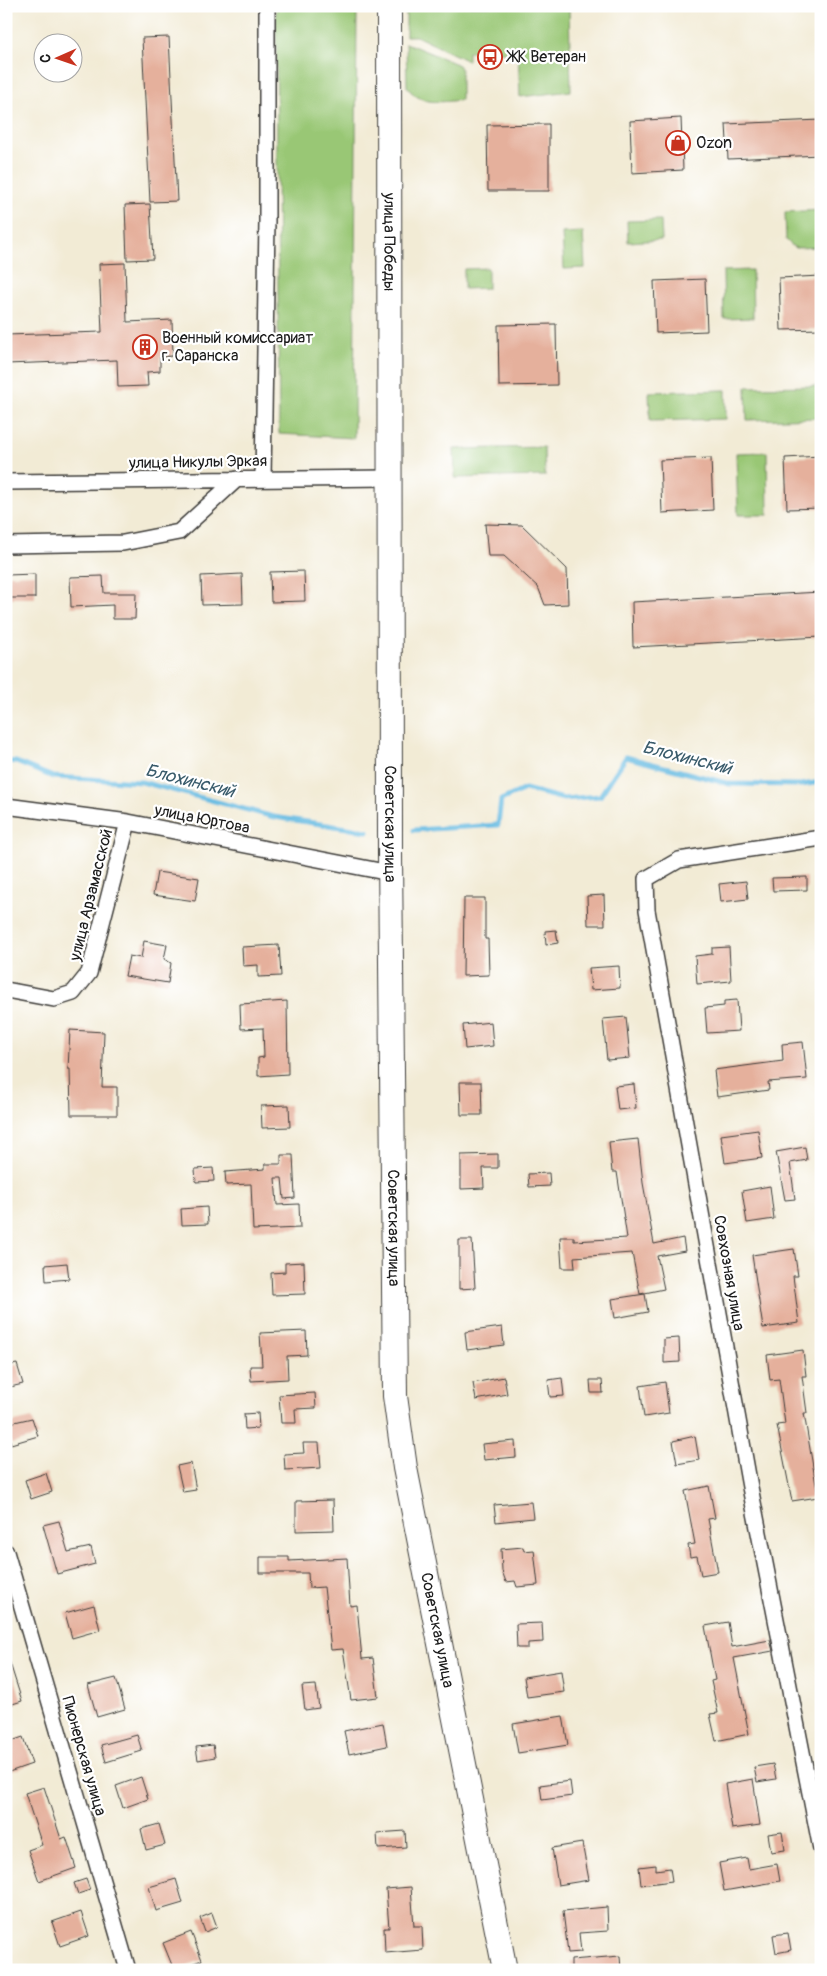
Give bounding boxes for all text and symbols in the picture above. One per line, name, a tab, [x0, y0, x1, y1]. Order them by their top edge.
north arrow	[32, 32, 82, 82]
bus stop icon: ЖК Ветеран	[477, 44, 503, 70]
place label: ЖК Ветеран	[505, 47, 586, 67]
text: С	[37, 53, 54, 63]
shop icon: Ozon	[665, 130, 691, 156]
place label: Ozon	[696, 133, 732, 153]
street label: улица Победы	[379, 192, 399, 291]
place label: Военный комиссариат г. Саранска	[162, 328, 313, 366]
building icon: Военный комиссариат г. Саранска	[132, 334, 158, 360]
street label: улица Никулы Эркая	[128, 451, 267, 473]
water label: Блохинский	[640, 736, 735, 780]
water label: Блохинский	[143, 759, 238, 803]
street label: Советская улица	[380, 765, 400, 883]
street label: улица Юртова	[152, 800, 251, 838]
street label: улица Арзамасской	[65, 827, 117, 964]
street label: Советская улица	[383, 1169, 404, 1287]
street label: Совхозная улица	[709, 1214, 749, 1332]
street label: Советская улица	[416, 1571, 459, 1689]
street label: Пионерская улица	[57, 1694, 111, 1818]

